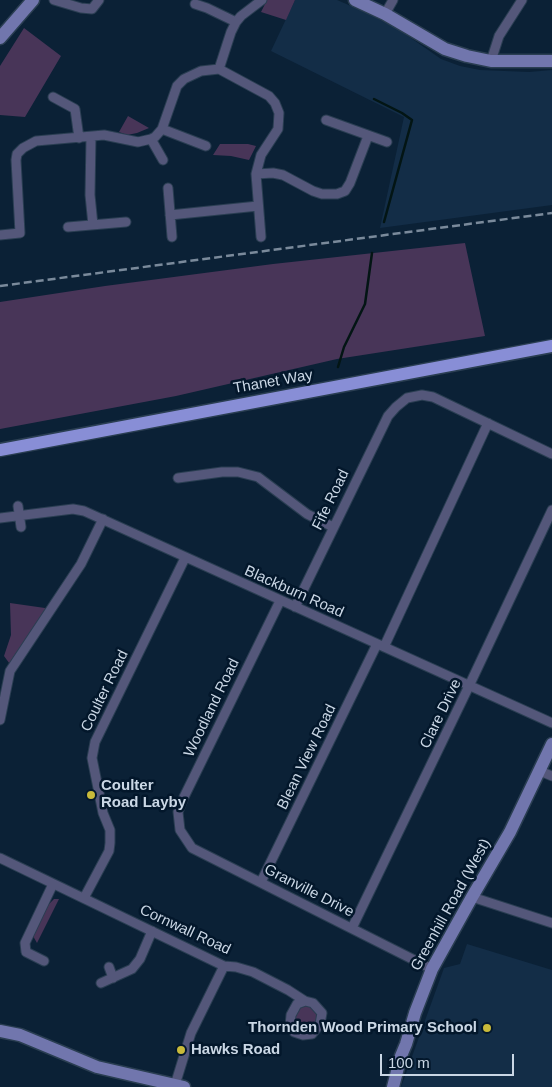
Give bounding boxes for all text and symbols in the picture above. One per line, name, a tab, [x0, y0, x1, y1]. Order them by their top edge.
street label: Thanet Way	[232, 366, 314, 398]
street label: Fife Road	[309, 467, 353, 533]
street label: Blackburn Road	[242, 562, 346, 622]
street label: Coulter Road	[78, 647, 132, 735]
street label: Woodland Road	[180, 656, 244, 760]
street label: Clare Drive	[416, 676, 466, 752]
street label: Blean View Road	[274, 701, 340, 813]
place label: Coulter Road Layby	[101, 777, 186, 812]
marker: Coulter Road Layby	[85, 789, 97, 801]
street label: Greenhill Road (West)	[407, 836, 495, 974]
street label: Granville Drive	[261, 861, 357, 921]
street label: Cornwall Road	[137, 901, 233, 959]
place label: Thornden Wood Primary School	[248, 1019, 477, 1037]
marker: Thornden Wood Primary School	[481, 1022, 493, 1034]
place label: Hawks Road	[191, 1041, 280, 1059]
marker: Hawks Road	[175, 1044, 187, 1056]
scale bar	[382, 1044, 516, 1076]
text: 100 m	[388, 1054, 430, 1071]

